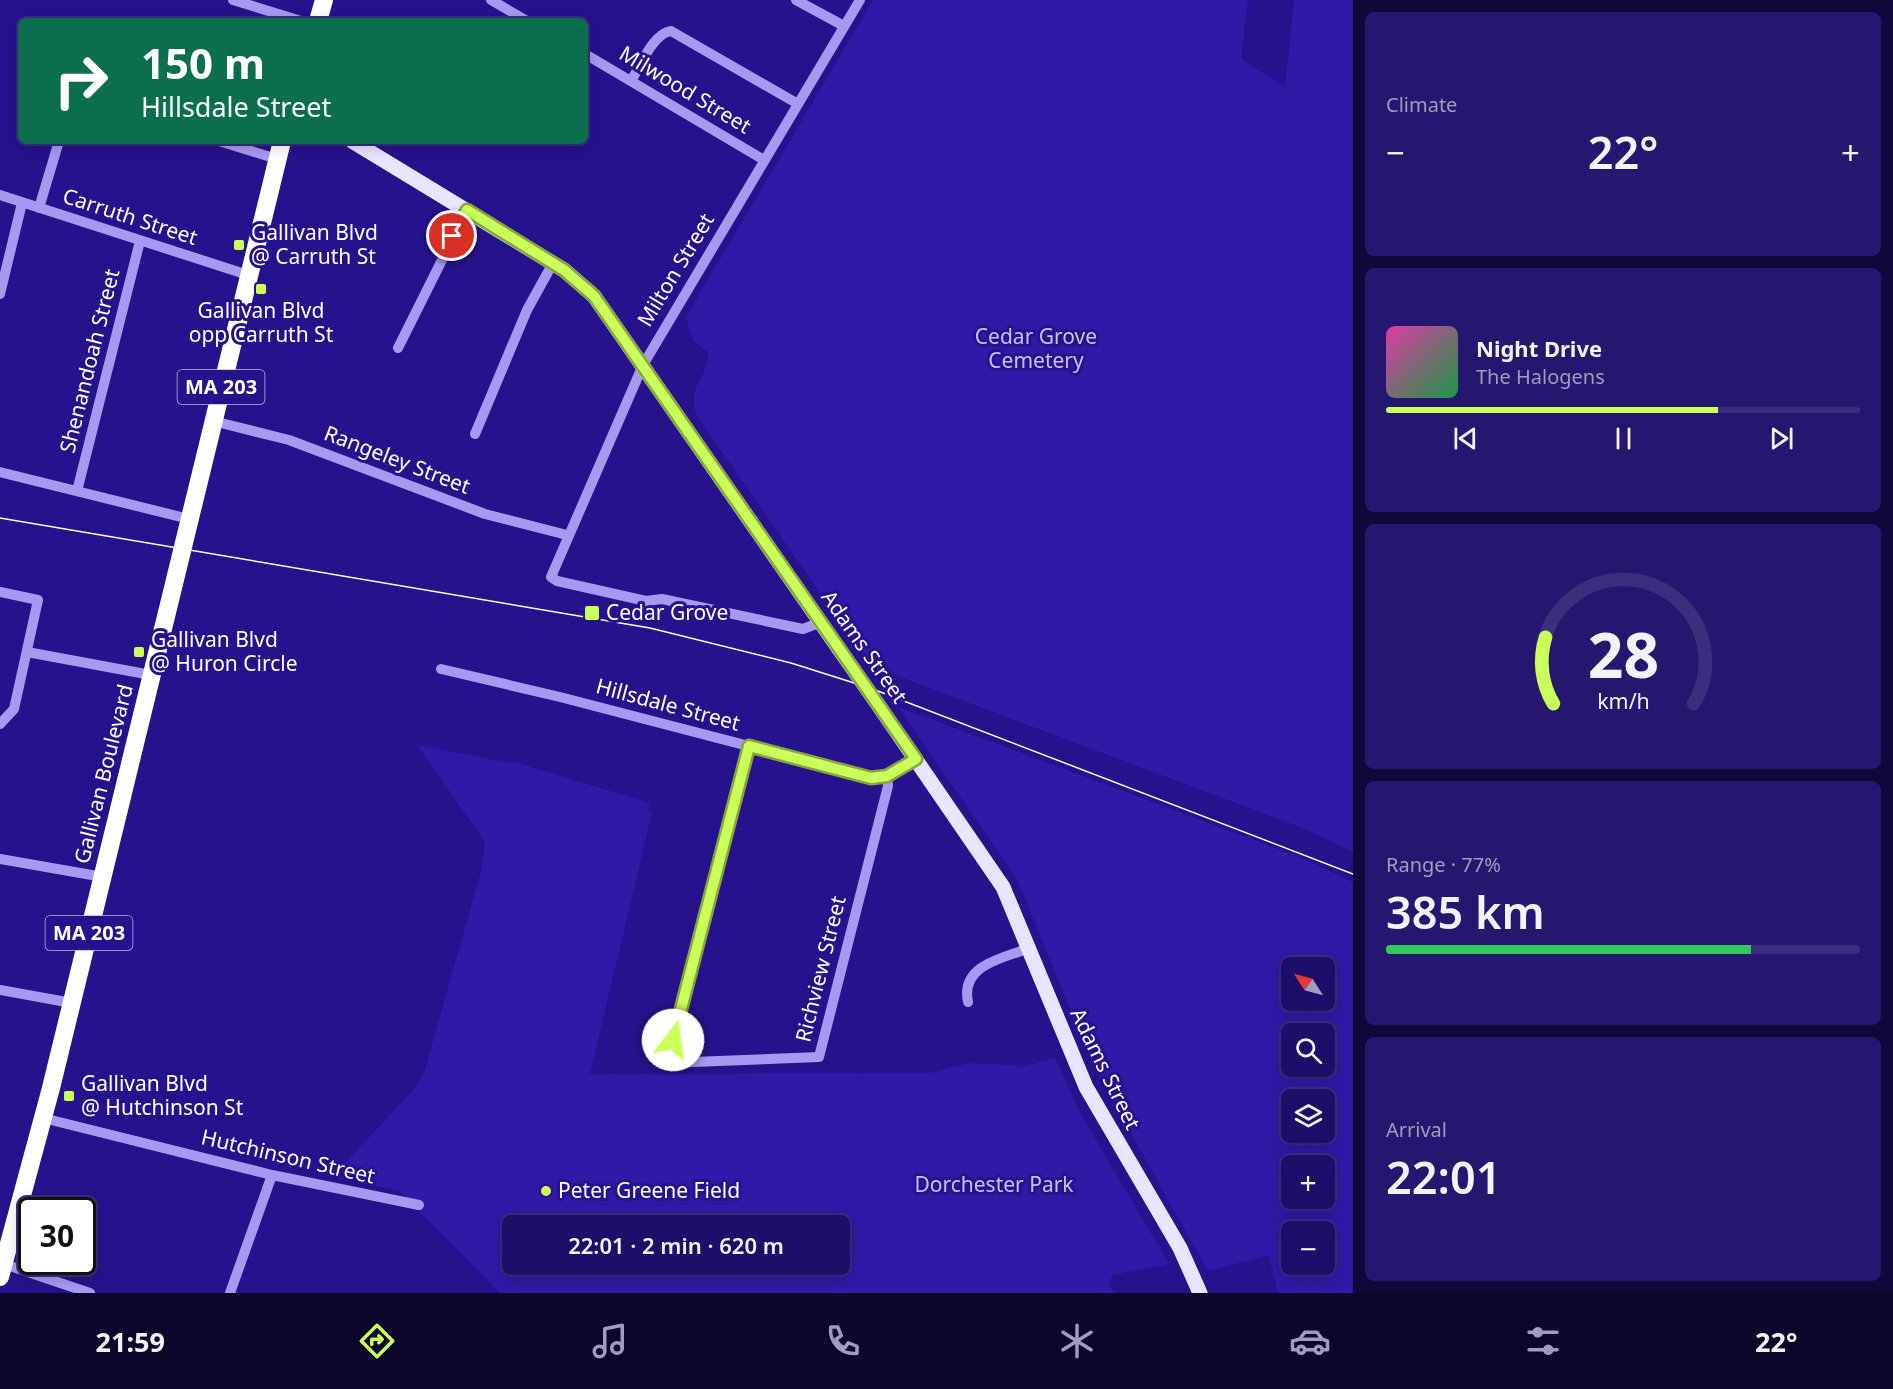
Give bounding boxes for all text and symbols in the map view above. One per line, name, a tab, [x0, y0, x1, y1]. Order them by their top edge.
text: 150 m	[141, 34, 265, 91]
street label: Milwood Street	[615, 39, 757, 140]
icon: right	[42, 42, 120, 120]
text: Hillsdale Street	[141, 88, 331, 125]
text: Climate	[1386, 91, 1457, 118]
text: 22°	[1588, 121, 1658, 182]
text: −	[1386, 130, 1405, 175]
text: +	[1841, 130, 1860, 175]
street label: Carruth Street	[59, 181, 202, 251]
street label: Milton Street	[630, 207, 720, 331]
pin	[426, 210, 477, 261]
place label: Gallivan Blvd @ Carruth St	[251, 218, 378, 270]
icon: arrive	[435, 219, 468, 252]
marker: Gallivan Blvd @ Carruth St	[232, 238, 246, 252]
street label: Shenandoah Street	[53, 265, 126, 456]
marker: Gallivan Blvd opp Carruth St	[254, 282, 268, 296]
place label: Gallivan Blvd opp Carruth St	[189, 296, 334, 348]
park label: Cedar Grove Cemetery	[975, 322, 1097, 374]
text: Night Drive	[1476, 333, 1602, 363]
text: The Halogens	[1476, 363, 1605, 390]
road number: MA 203	[178, 370, 264, 404]
street label: Rangeley Street	[320, 418, 475, 500]
icon: previous	[1449, 422, 1482, 455]
icon: pause	[1607, 422, 1640, 455]
icon: next	[1765, 422, 1798, 455]
street label: Adams Street	[816, 584, 914, 709]
place label: Cedar Grove	[606, 598, 728, 626]
marker: Cedar Grove	[583, 604, 601, 622]
text: 28	[1587, 611, 1659, 696]
place label: Gallivan Blvd @ Huron Circle	[151, 625, 298, 677]
marker: Gallivan Blvd @ Huron Circle	[132, 645, 146, 659]
street label: Hillsdale Street	[593, 671, 744, 737]
street label: Gallivan Boulevard	[67, 681, 139, 866]
text: km/h	[1597, 686, 1649, 715]
text: Range · 77%	[1386, 851, 1501, 878]
text: 385 km	[1386, 881, 1545, 942]
street label: Richview Street	[788, 892, 852, 1045]
road number: MA 203	[46, 916, 132, 950]
north arrow	[1281, 957, 1335, 1011]
map controls	[1281, 957, 1335, 1275]
street label: Adams Street	[1064, 1003, 1148, 1134]
position arrow	[641, 1008, 705, 1072]
button: search	[1281, 1023, 1335, 1077]
place label: Gallivan Blvd @ Hutchinson St	[81, 1069, 244, 1121]
marker: Gallivan Blvd @ Hutchinson St	[62, 1089, 76, 1103]
button: layers	[1281, 1089, 1335, 1143]
text: Arrival	[1386, 1116, 1447, 1143]
street label: Hutchinson Street	[199, 1122, 378, 1190]
text: 22:01	[1386, 1146, 1501, 1207]
button: +	[1281, 1155, 1335, 1209]
park label: Dorchester Park	[914, 1170, 1074, 1198]
place label: Peter Greene Field	[558, 1176, 740, 1204]
marker: Peter Greene Field	[539, 1184, 553, 1198]
speed limit sign: 30	[18, 1197, 96, 1275]
button: −	[1281, 1221, 1335, 1275]
text: 22:01 · 2 min · 620 m	[568, 1230, 784, 1260]
icon: directions	[356, 1320, 398, 1362]
icon: music	[589, 1320, 631, 1362]
icon: phone	[822, 1320, 864, 1362]
icon: climate	[1056, 1320, 1098, 1362]
icon: car	[1289, 1320, 1331, 1362]
icon: filters	[1522, 1320, 1564, 1362]
text: 21:59	[96, 1323, 165, 1360]
text: 22°	[1755, 1323, 1797, 1360]

